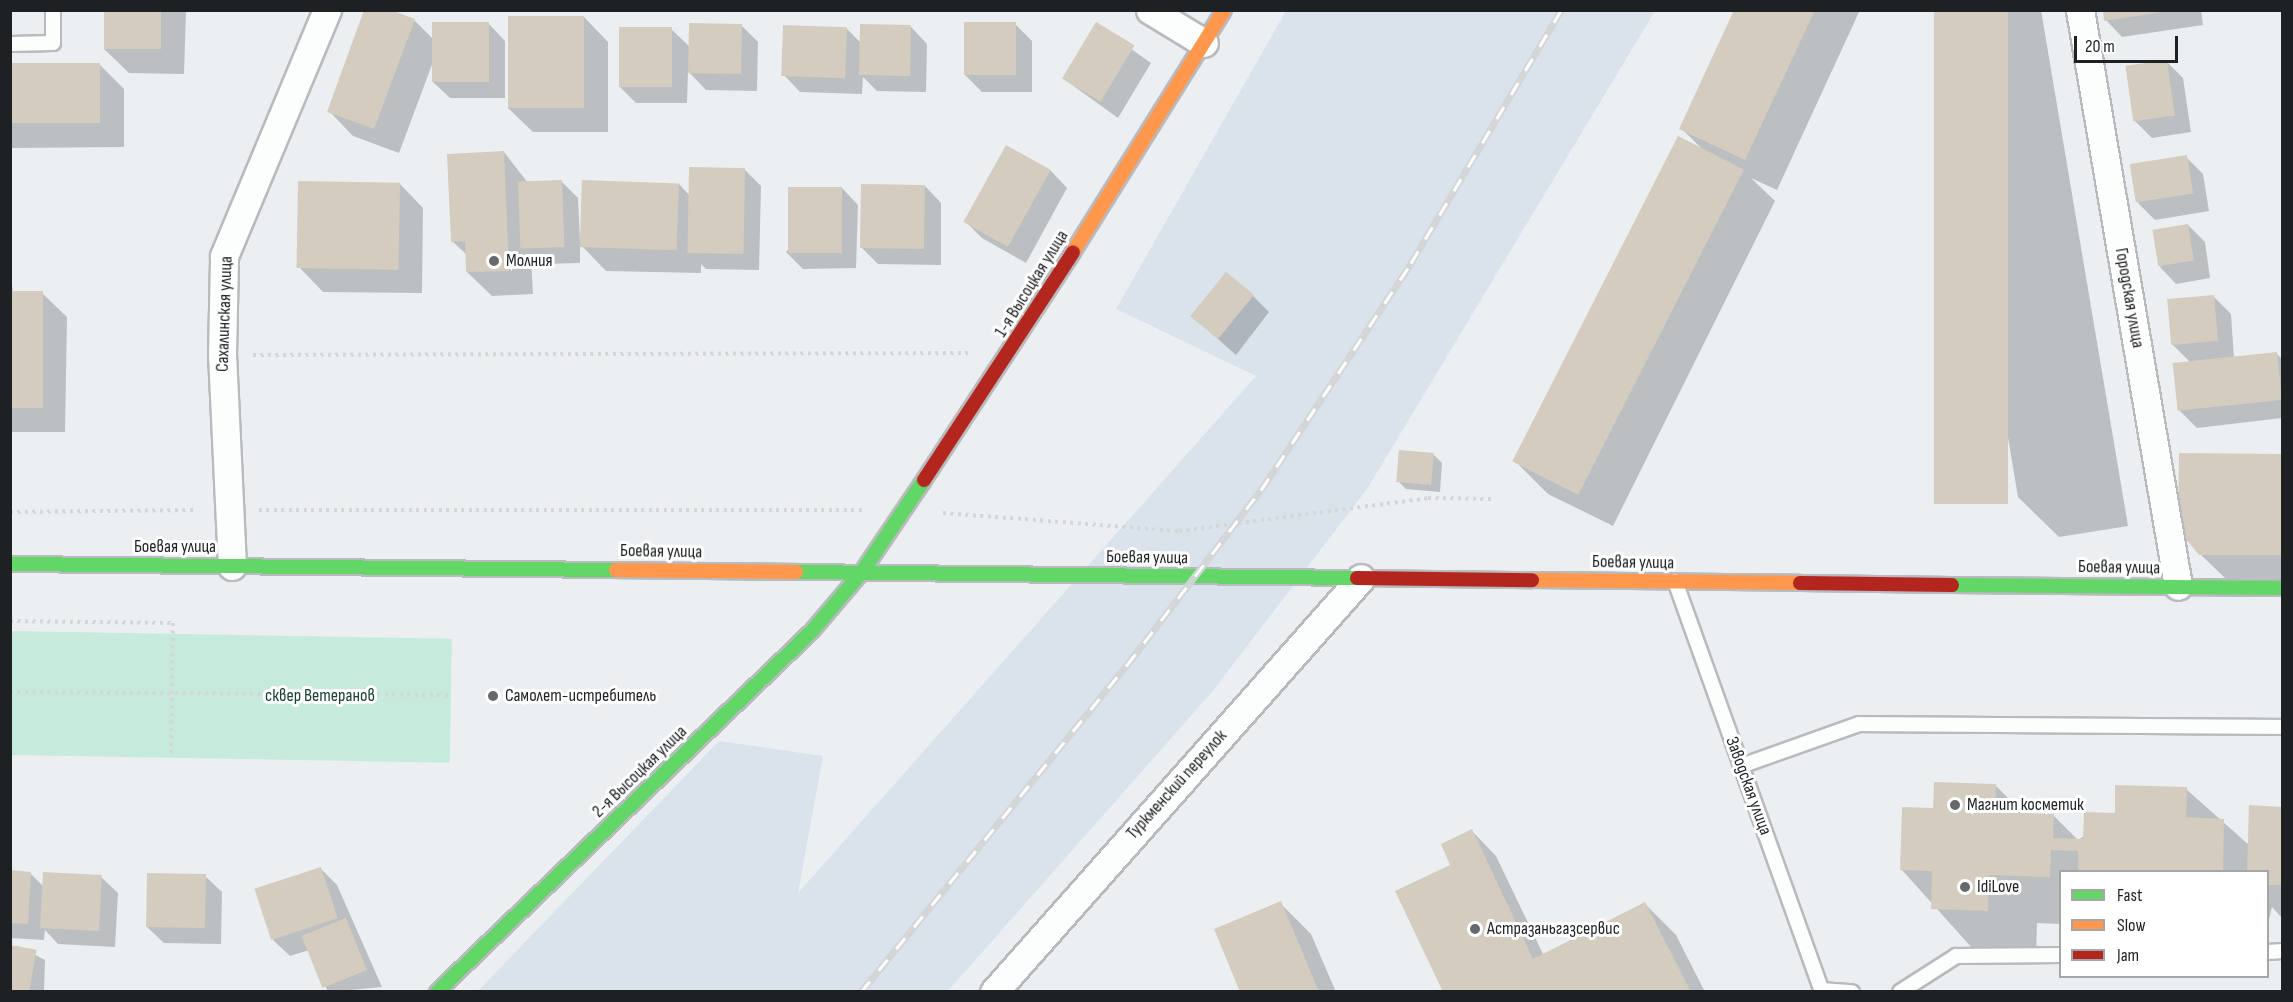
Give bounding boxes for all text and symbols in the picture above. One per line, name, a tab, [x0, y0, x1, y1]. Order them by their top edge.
scale bar	[2077, 24, 2180, 62]
text: 20 m	[2085, 36, 2115, 57]
street label: 1-я Высоцкая улица	[991, 227, 1073, 341]
street label: Городская улица	[2110, 246, 2148, 350]
place label: Молния	[506, 250, 553, 272]
marker: Молния	[487, 254, 501, 268]
street label: Сахалинская улица	[212, 256, 238, 372]
street label: Боевая улица	[134, 536, 216, 558]
street label: Боевая улица	[620, 540, 702, 564]
street label: Боевая улица	[1106, 546, 1188, 570]
street label: Боевая улица	[1592, 551, 1674, 575]
street label: Боевая улица	[2078, 556, 2160, 580]
park label: сквер Ветеранов	[265, 685, 375, 707]
place label: Самолет-истребитель	[505, 685, 656, 707]
marker: Самолет-истребитель	[486, 689, 500, 703]
street label: 2-я Высоцкая улица	[588, 721, 692, 823]
street label: Туркменский переулок	[1122, 726, 1232, 844]
street label: Заводская улица	[1720, 734, 1776, 838]
place label: Магнит косметик	[1967, 794, 2084, 816]
marker: Магнит косметик	[1948, 798, 1962, 812]
legend	[2059, 870, 2269, 978]
place label: IdiLove	[1977, 876, 2019, 898]
marker: IdiLove	[1958, 880, 1972, 894]
text: Fast	[2117, 885, 2142, 906]
text: Slow	[2117, 915, 2146, 936]
place label: Астразаньгазсервис	[1487, 918, 1620, 940]
marker: Астразаньгазсервис	[1468, 922, 1482, 936]
text: Jam	[2117, 945, 2139, 966]

